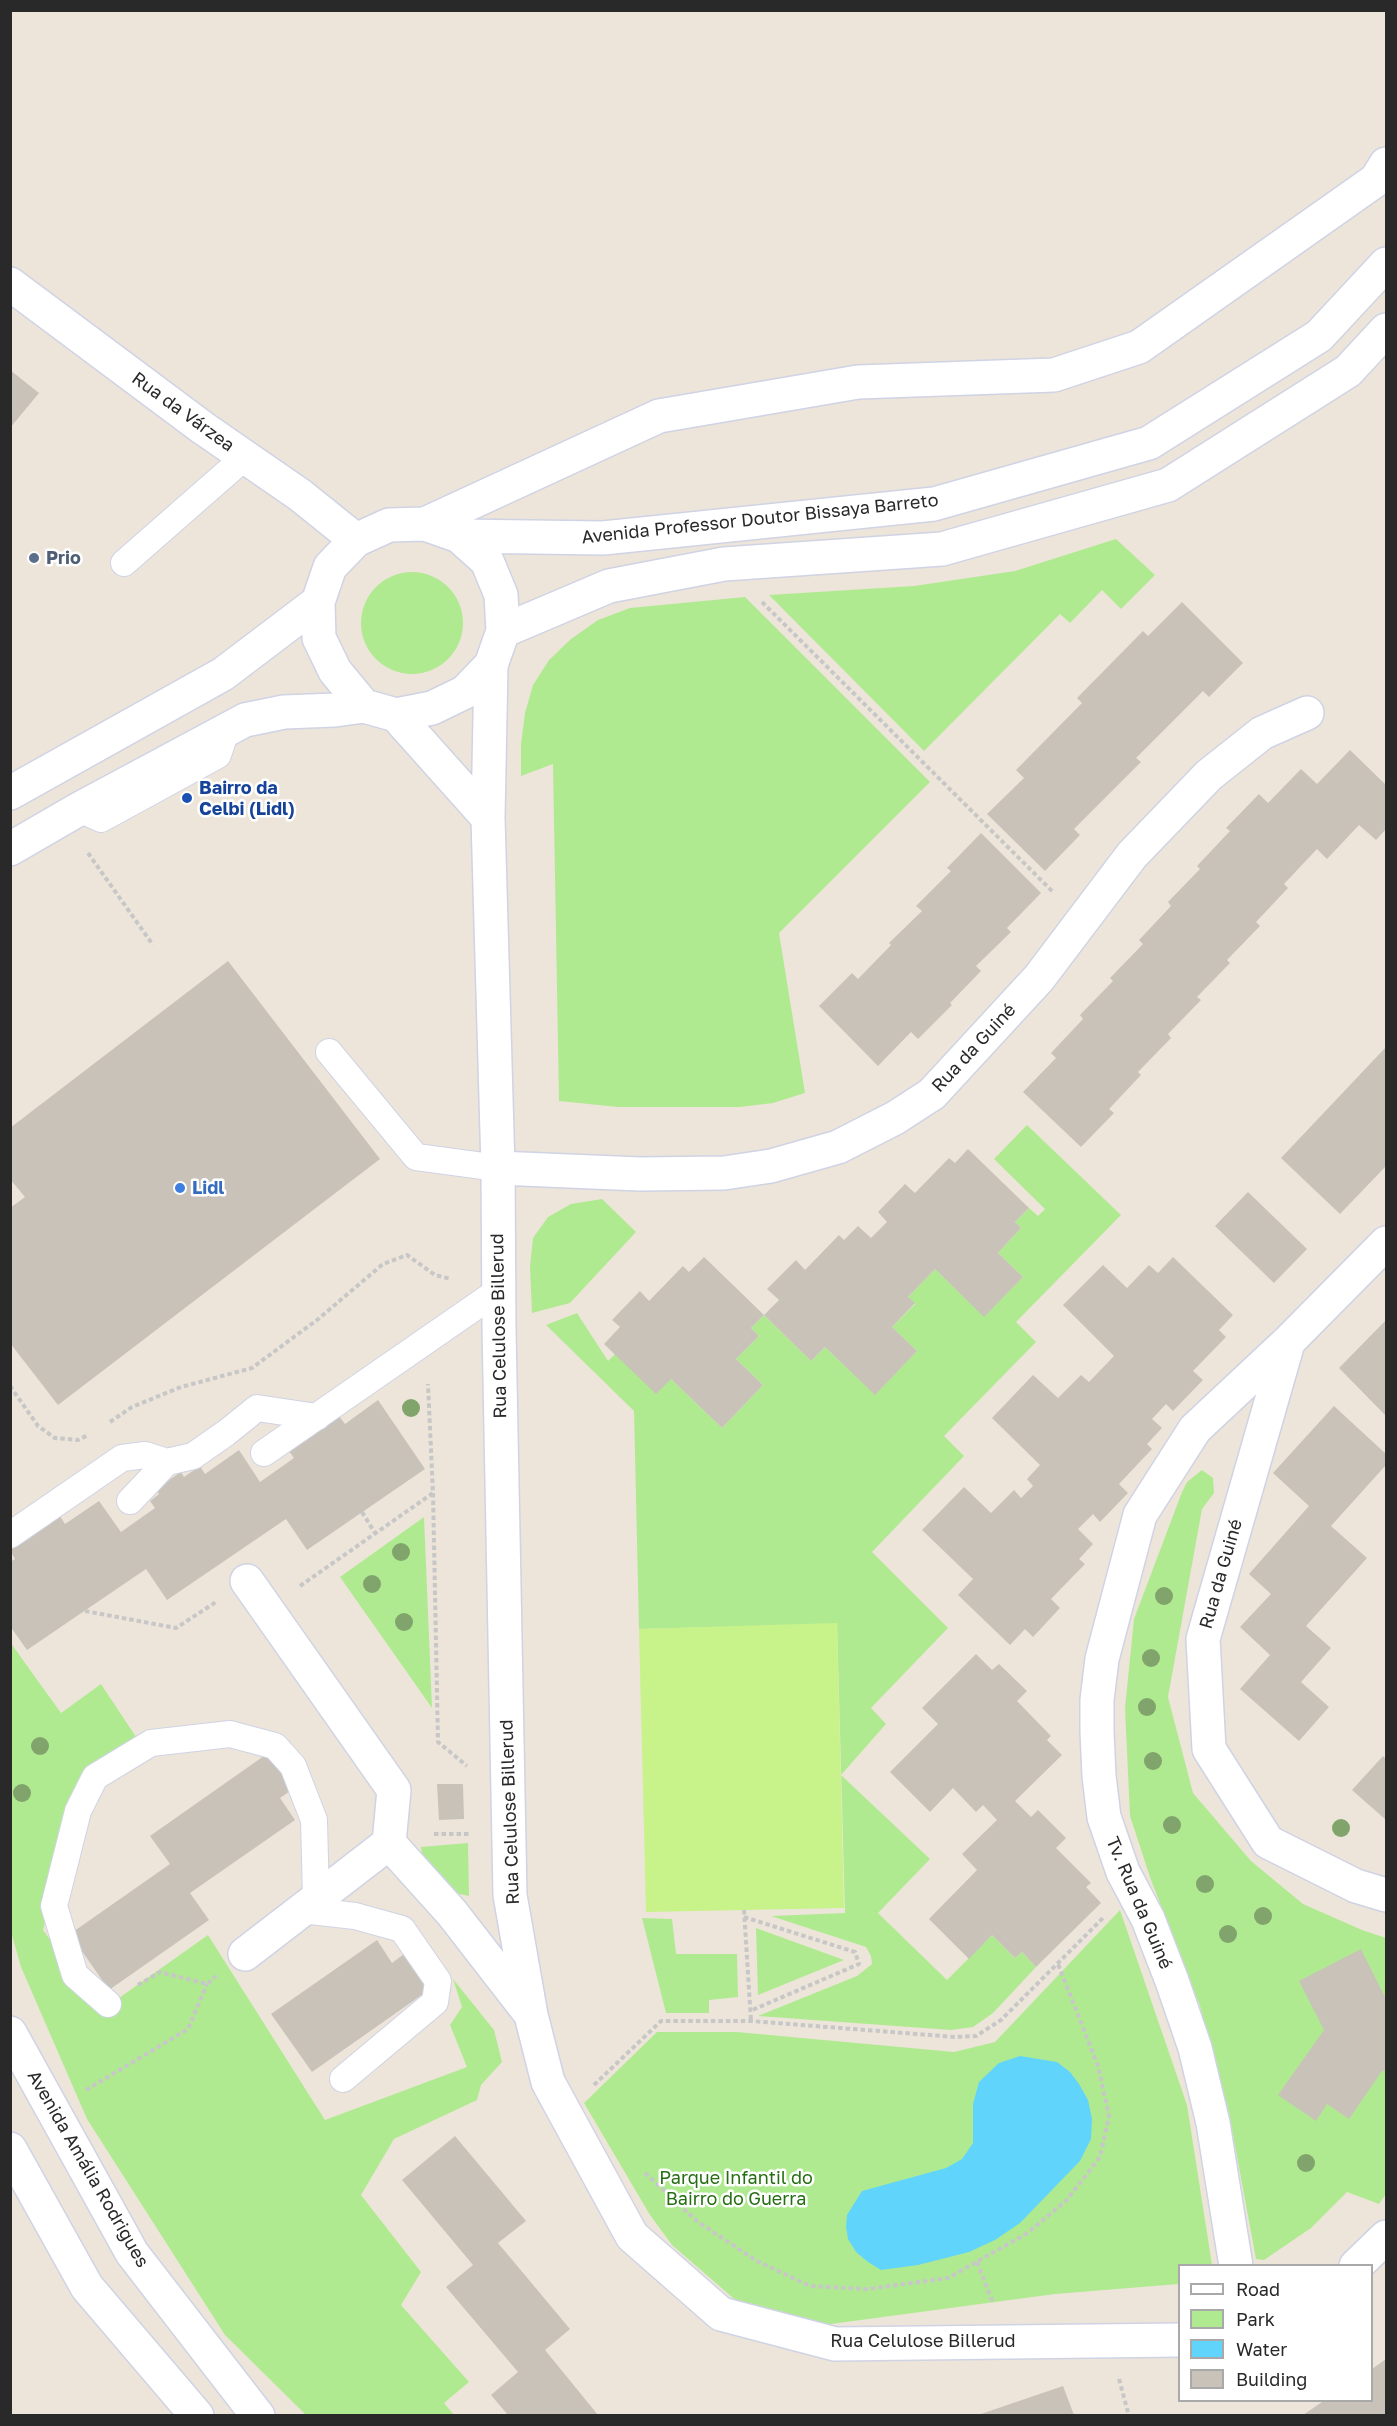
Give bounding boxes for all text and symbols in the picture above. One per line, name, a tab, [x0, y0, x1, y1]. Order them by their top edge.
street label: Rua da Várzea	[128, 368, 238, 456]
street label: Avenida Professor Doutor Bissaya Barreto	[581, 490, 939, 548]
place label: Prio	[46, 547, 81, 569]
marker: Prio	[27, 551, 41, 565]
place label: Bairro da Celbi (Lidl)	[199, 777, 295, 820]
marker: Bairro da Celbi (Lidl)	[180, 791, 194, 805]
street label: Rua da Guiné	[928, 999, 1020, 1097]
place label: Lidl	[192, 1177, 224, 1199]
marker: Lidl	[173, 1181, 187, 1195]
street label: Rua Celulose Billerud	[487, 1233, 511, 1419]
street label: Rua da Guiné	[1195, 1517, 1247, 1631]
street label: Rua Celulose Billerud	[496, 1719, 524, 1905]
street label: Tv. Rua da Guiné	[1101, 1834, 1177, 1972]
street label: Avenida Amália Rodrigues	[23, 2067, 153, 2271]
park label: Parque Infantil do Bairro do Guerra	[659, 2167, 813, 2210]
legend	[1178, 2264, 1373, 2402]
text: Road	[1236, 2278, 1280, 2300]
text: Park	[1236, 2308, 1275, 2330]
street label: Rua Celulose Billerud	[830, 2330, 1016, 2352]
text: Water	[1236, 2338, 1287, 2360]
text: Building	[1236, 2368, 1307, 2390]

